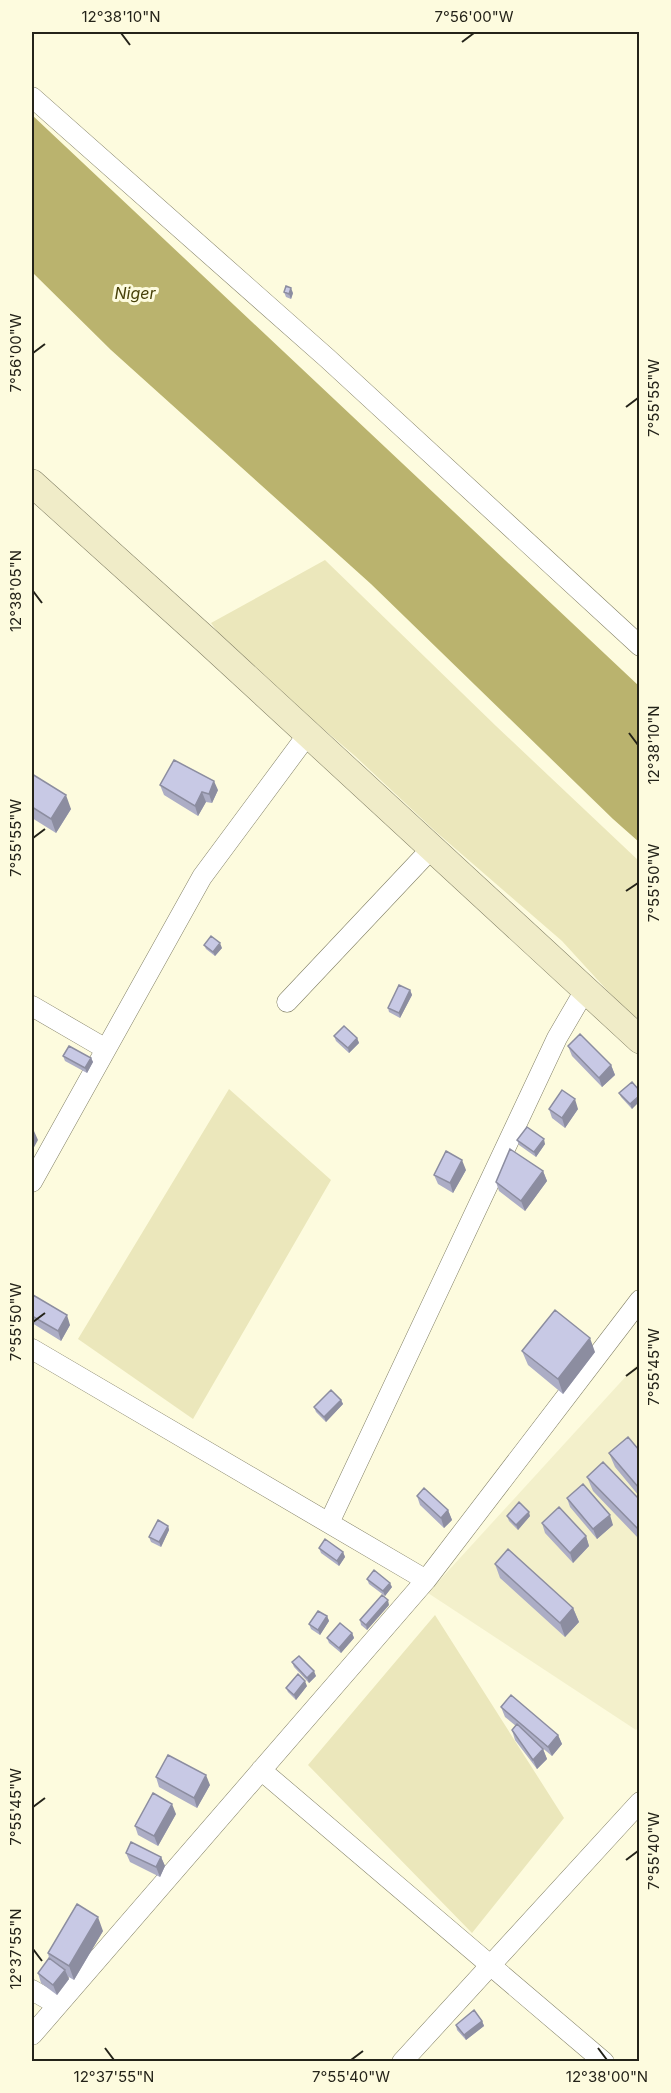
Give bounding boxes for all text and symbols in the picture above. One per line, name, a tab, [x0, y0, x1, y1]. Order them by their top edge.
text: 12°38'10"N	[82, 7, 160, 26]
text: 7°56'00"W	[435, 7, 514, 26]
water label: Niger	[115, 283, 156, 303]
text: 7°56'00"W	[6, 313, 25, 392]
text: 7°55'55"W	[644, 359, 663, 437]
text: 12°38'05"N	[6, 550, 25, 632]
text: 12°38'10"N	[644, 706, 663, 784]
text: 7°55'55"W	[6, 799, 25, 877]
text: 7°55'50"W	[644, 844, 663, 922]
text: 7°55'50"W	[6, 1283, 25, 1361]
text: 7°55'45"W	[644, 1328, 663, 1406]
text: 7°55'45"W	[6, 1768, 25, 1846]
text: 7°55'40"W	[644, 1812, 663, 1890]
text: 12°37'55"N	[6, 1909, 25, 1989]
text: 12°37'55"N	[74, 2067, 154, 2086]
text: 7°55'40"W	[312, 2067, 390, 2086]
text: 12°38'00"N	[566, 2067, 648, 2086]

